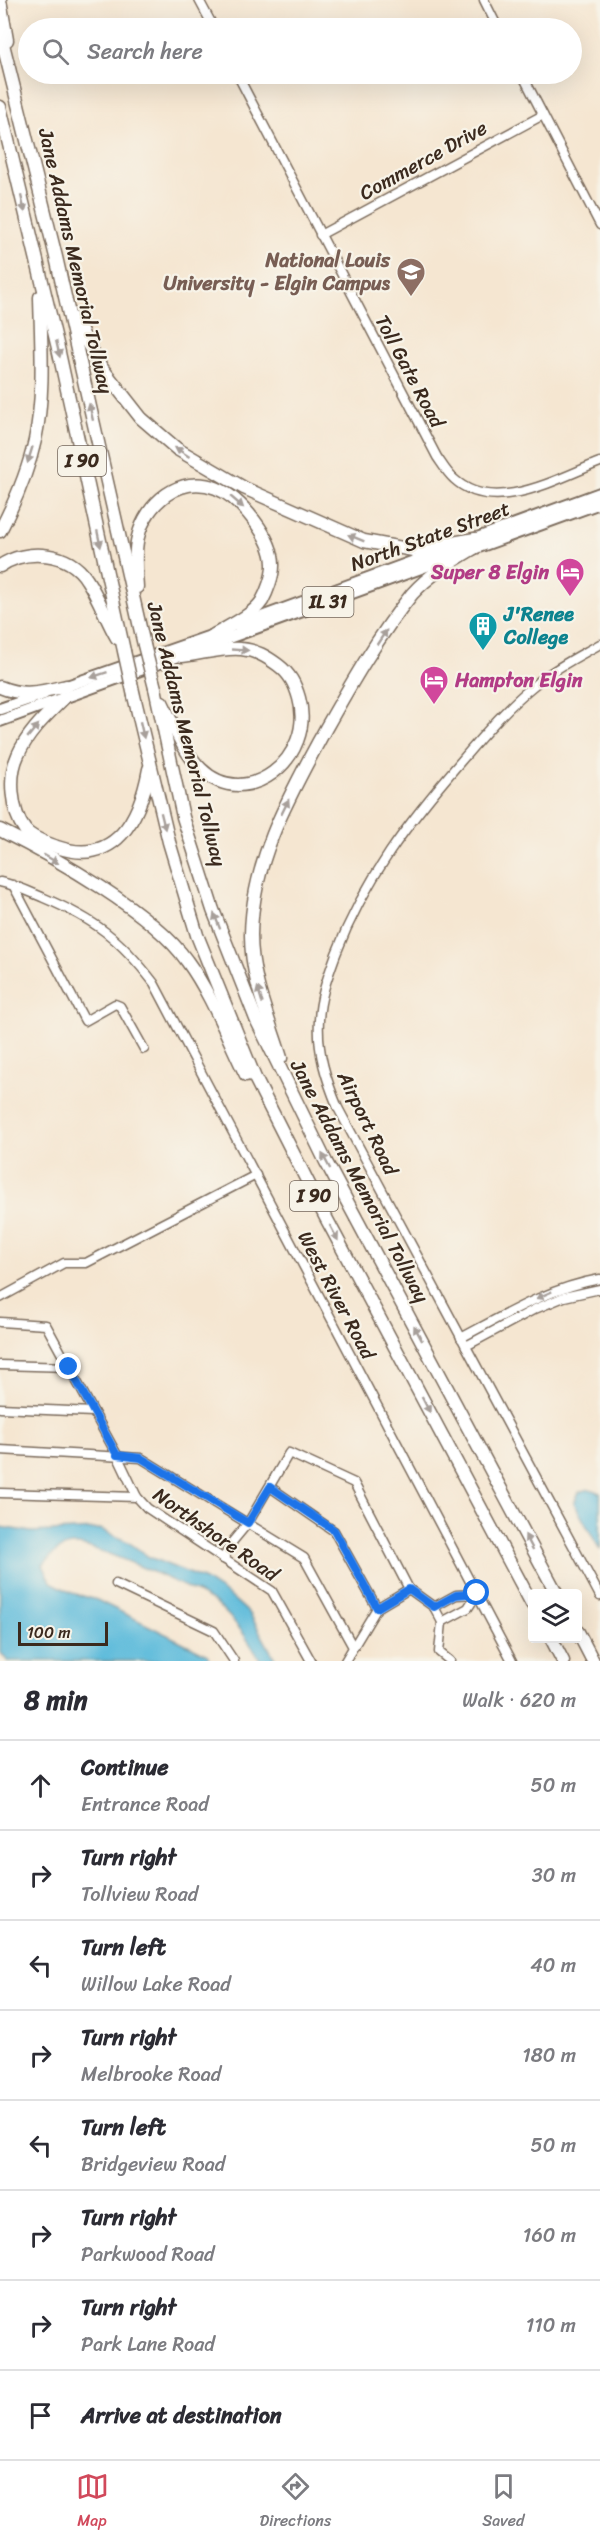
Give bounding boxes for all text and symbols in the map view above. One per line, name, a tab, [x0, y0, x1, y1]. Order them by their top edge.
search box	[18, 18, 582, 84]
text: Search here	[87, 32, 203, 71]
icon: search	[39, 35, 72, 68]
street label: Commerce Drive	[353, 111, 494, 210]
street label: Jane Addams Memorial Tollway	[28, 124, 123, 398]
one-way arrow	[19, 195, 28, 214]
place label: National Louis University - Elgin Campus	[163, 243, 391, 301]
school or university icon: National Louis University - Elgin Campus	[395, 256, 427, 298]
street label: Toll Gate Road	[365, 308, 455, 436]
one-way arrow	[53, 339, 63, 358]
one-way arrow	[86, 403, 96, 421]
one-way arrow	[25, 446, 35, 464]
road number: I 90	[58, 446, 106, 476]
one-way arrow	[173, 446, 190, 457]
street label: North State Street	[345, 491, 515, 582]
one-way arrow	[229, 495, 244, 509]
one-way arrow	[95, 530, 104, 549]
one-way arrow	[347, 533, 365, 542]
place label: Super 8 Elgin	[430, 555, 549, 590]
hotel icon: Super 8 Elgin	[554, 556, 586, 598]
road number: IL 31	[302, 587, 354, 617]
street label: Jane Addams Memorial Tollway	[136, 597, 237, 871]
place label: J'Renee College	[503, 597, 574, 655]
building icon: J'Renee College	[467, 610, 499, 652]
one-way arrow	[376, 629, 387, 646]
one-way arrow	[231, 646, 250, 655]
place label: Hampton Elgin	[454, 663, 583, 698]
hotel icon: Hampton Elgin	[418, 664, 450, 706]
one-way arrow	[90, 670, 108, 680]
one-way arrow	[137, 721, 147, 740]
one-way arrow	[26, 724, 39, 739]
one-way arrow	[281, 798, 290, 815]
one-way arrow	[159, 812, 169, 831]
one-way arrow	[43, 853, 59, 864]
one-way arrow	[212, 912, 222, 930]
one-way arrow	[255, 986, 264, 1004]
street label: Jane Addams Memorial Tollway	[280, 1052, 439, 1310]
street label: Airport Road	[327, 1064, 409, 1183]
one-way arrow	[321, 1152, 331, 1170]
road number: I 90	[290, 1181, 338, 1211]
street label: West River Road	[288, 1225, 386, 1367]
one-way arrow	[329, 1225, 339, 1242]
one-way arrow	[535, 1291, 553, 1300]
one-way arrow	[413, 1324, 423, 1342]
route end	[55, 1353, 81, 1379]
one-way arrow	[421, 1397, 431, 1414]
street label: Northshore Road	[145, 1478, 287, 1592]
one-way arrow	[524, 1533, 534, 1550]
route start	[463, 1579, 489, 1605]
map controls	[528, 1589, 582, 1643]
button: layers	[528, 1589, 582, 1643]
text: 100 m	[27, 1618, 71, 1647]
scale bar	[18, 1619, 108, 1646]
text: 8 min	[24, 1677, 88, 1723]
text: Walk · 620 m	[462, 1683, 576, 1718]
text: Continue	[81, 1748, 169, 1787]
text: 50 m	[531, 1768, 576, 1803]
icon: ahead	[24, 1769, 57, 1802]
text: Entrance Road	[81, 1787, 209, 1822]
text: Turn right	[81, 1838, 176, 1877]
text: 30 m	[532, 1858, 576, 1893]
icon: right	[24, 1859, 57, 1892]
text: Tollview Road	[81, 1877, 198, 1912]
text: Turn left	[81, 1928, 166, 1967]
text: 40 m	[530, 1948, 576, 1983]
icon: left	[24, 1949, 57, 1982]
text: Willow Lake Road	[81, 1967, 231, 2002]
text: Turn right	[81, 2018, 176, 2057]
text: 180 m	[522, 2038, 576, 2073]
icon: right	[24, 2039, 57, 2072]
text: Melbrooke Road	[81, 2057, 221, 2092]
text: Turn left	[81, 2108, 166, 2147]
text: 50 m	[531, 2128, 576, 2163]
icon: left	[24, 2129, 57, 2162]
text: Bridgeview Road	[81, 2147, 225, 2182]
text: Turn right	[81, 2198, 176, 2237]
text: 160 m	[523, 2218, 576, 2253]
icon: right	[24, 2219, 57, 2252]
text: Parkwood Road	[81, 2237, 215, 2272]
text: Turn right	[81, 2288, 176, 2327]
text: 110 m	[526, 2308, 576, 2343]
icon: right	[24, 2309, 57, 2342]
text: Park Lane Road	[81, 2327, 215, 2362]
text: Arrive at destination	[81, 2396, 282, 2435]
icon: arrive	[24, 2399, 57, 2432]
tab: Map	[76, 2470, 109, 2535]
tab: Directions	[260, 2470, 331, 2535]
tab: Saved	[482, 2470, 524, 2535]

